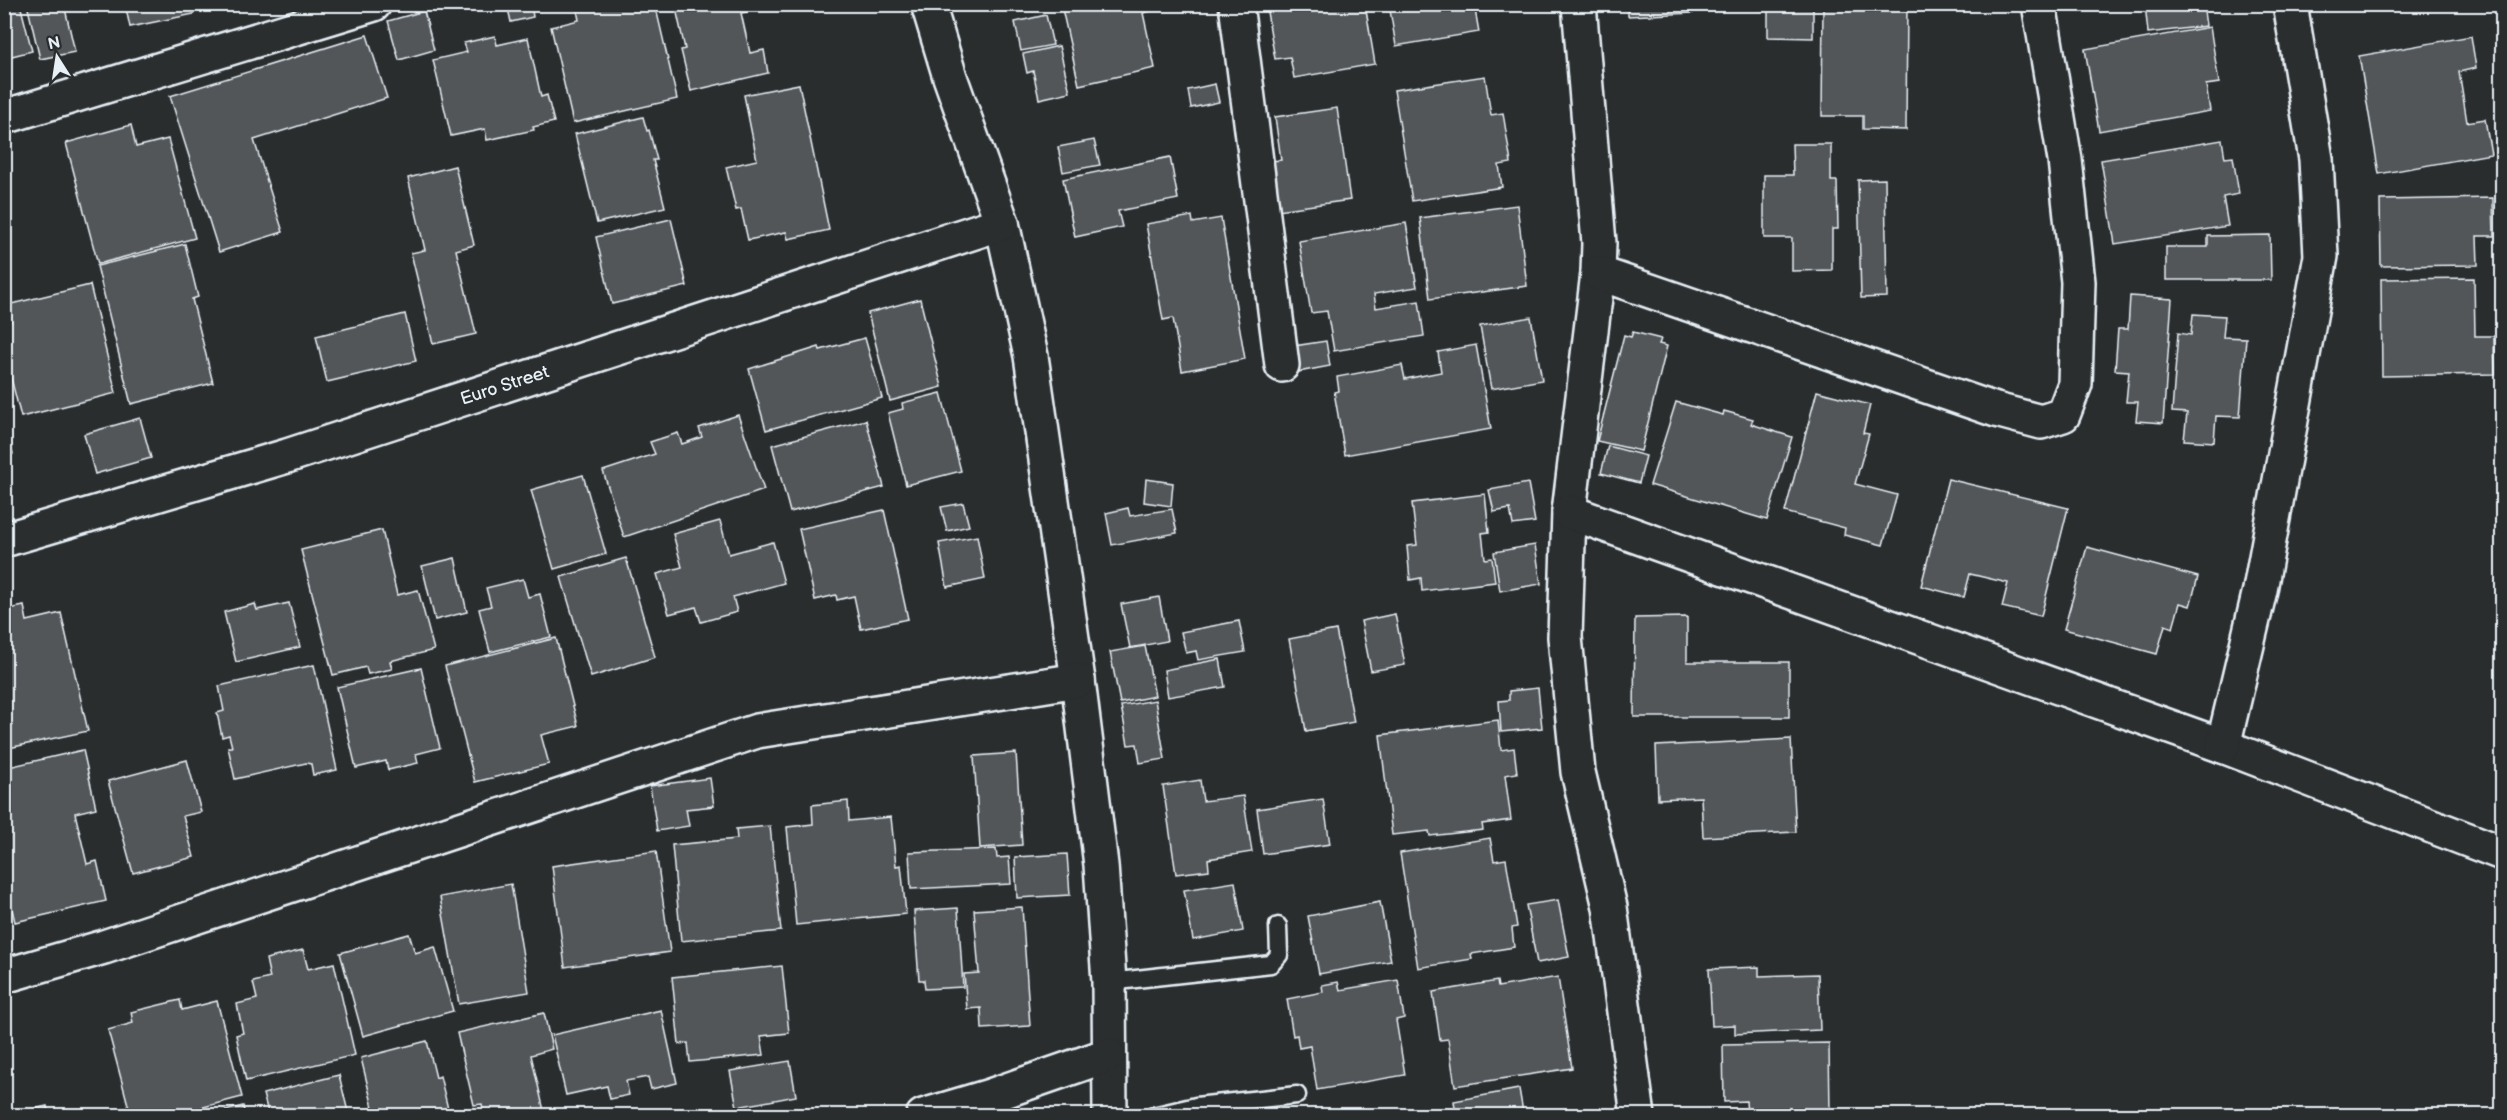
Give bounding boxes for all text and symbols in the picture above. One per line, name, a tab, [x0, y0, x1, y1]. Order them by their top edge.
north arrow	[27, 27, 87, 87]
text: N	[46, 33, 62, 54]
street label: Euro Street	[458, 361, 552, 409]

